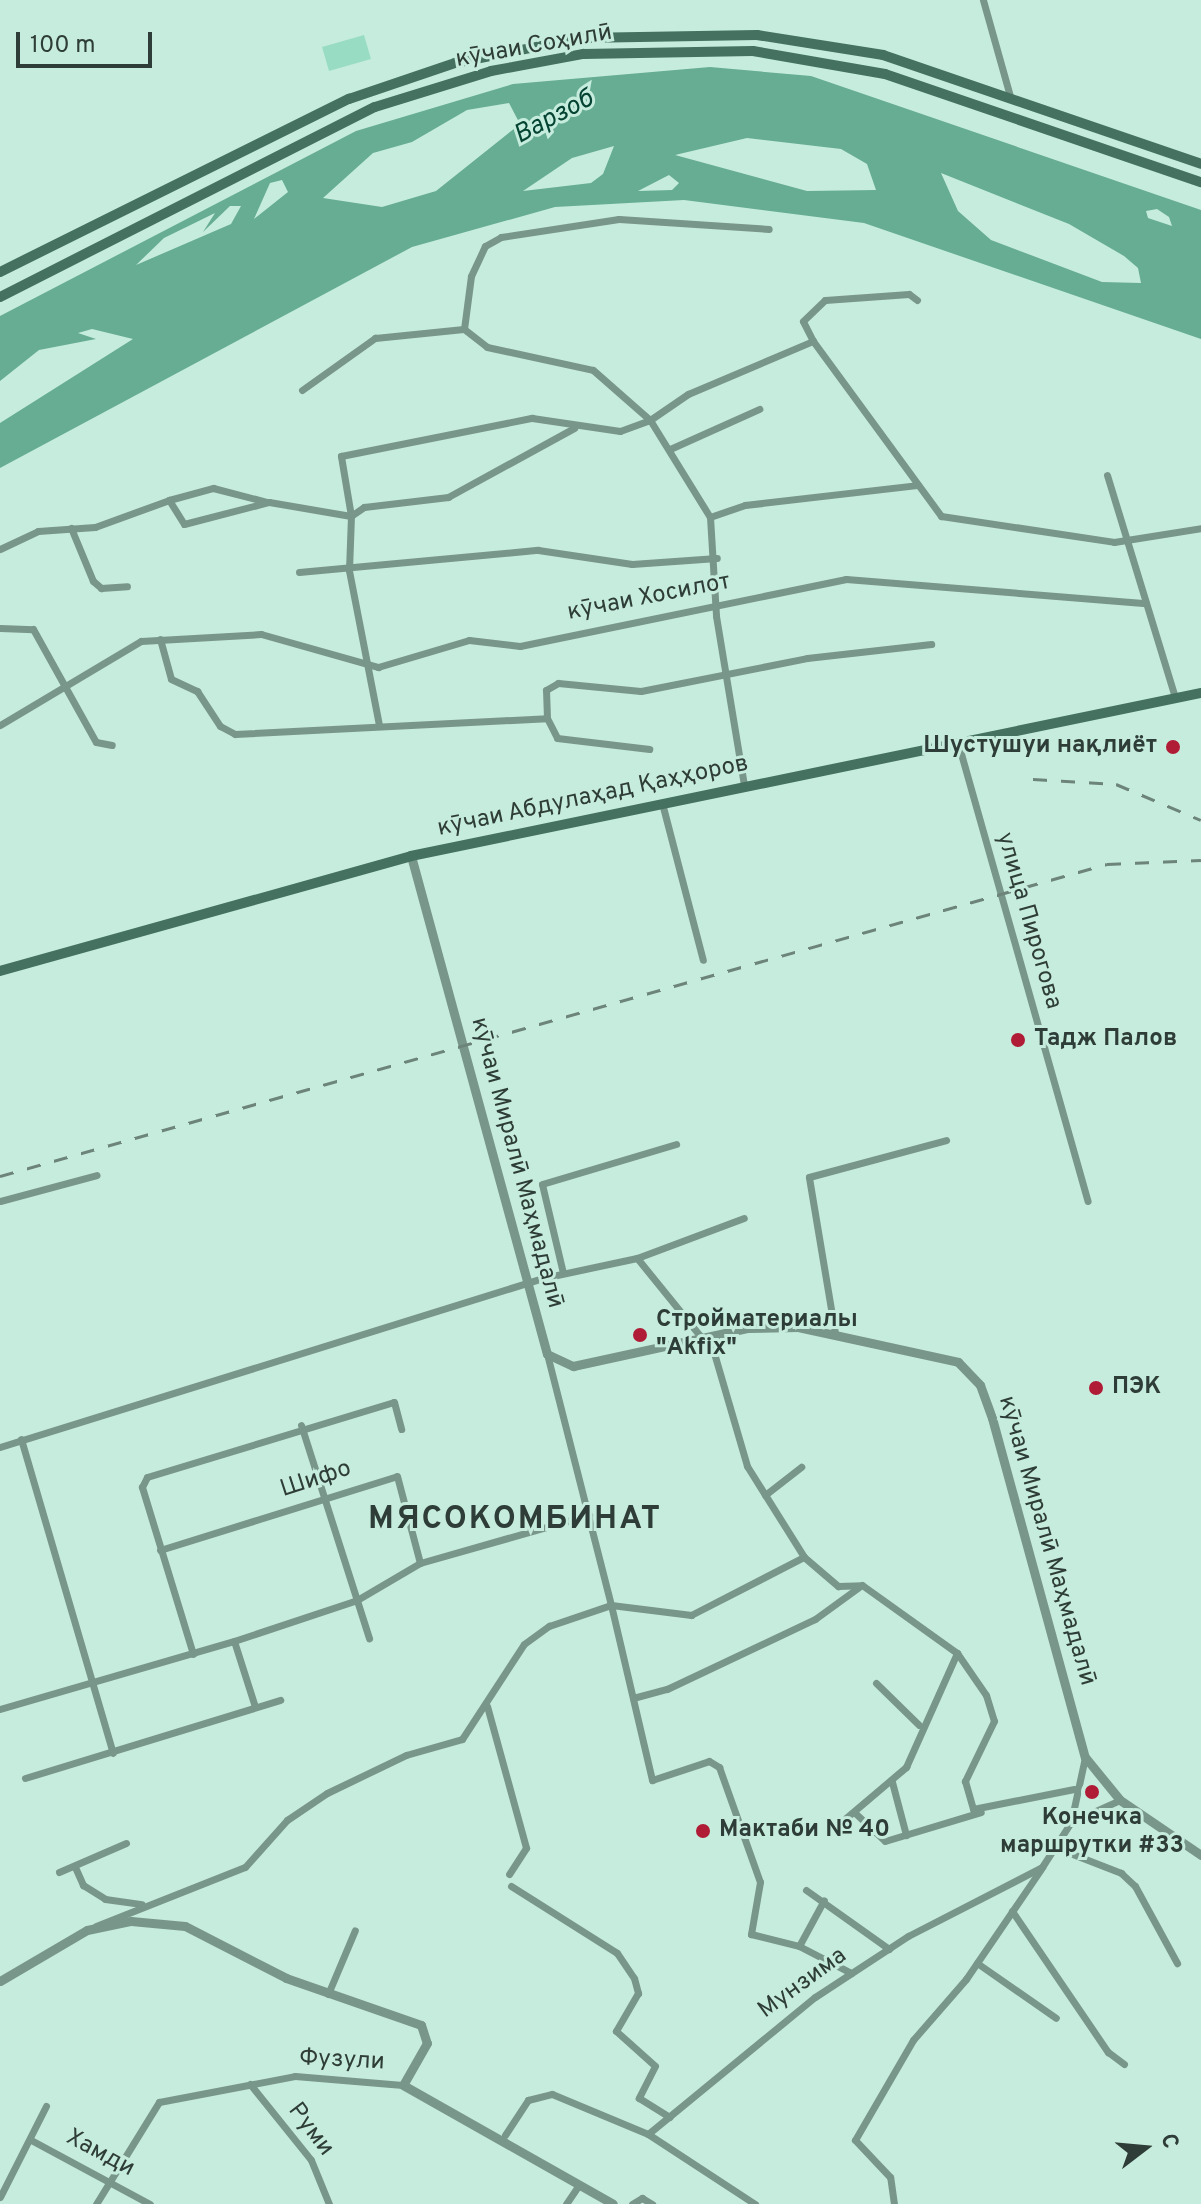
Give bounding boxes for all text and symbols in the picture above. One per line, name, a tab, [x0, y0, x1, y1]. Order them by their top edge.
scale bar	[20, 16, 156, 66]
street label: кӯчаи Соҳилӣ	[453, 19, 615, 75]
text: 100 m	[30, 31, 96, 61]
water label: Варзоб	[509, 84, 599, 152]
street label: кӯчаи Хосилот	[565, 568, 733, 628]
place label: Шустушуи нақлиёт	[923, 733, 1157, 761]
marker: Шустушуи нақлиёт	[1164, 738, 1182, 756]
street label: кӯчаи Абдулаҳад Қаҳҳоров	[434, 750, 752, 844]
street label: улица Пирогова	[989, 829, 1067, 1013]
street label: кӯчаи Миралӣ Маҳмадалӣ	[463, 1014, 569, 1312]
place label: Тадж Палов	[1034, 1026, 1177, 1054]
marker: Тадж Палов	[1009, 1031, 1027, 1049]
place label: Стройматериалы "Akfix"	[656, 1307, 858, 1363]
marker: Стройматериалы "Akfix"	[631, 1326, 649, 1344]
place label: ПЭК	[1112, 1374, 1161, 1402]
marker: ПЭК	[1087, 1379, 1105, 1397]
street label: кӯчаи Миралӣ Маҳмадалӣ	[991, 1393, 1101, 1689]
street label: Шифо	[277, 1455, 355, 1505]
district label: МЯСОКОМБИНАТ	[368, 1501, 662, 1539]
marker: Конечка маршрутки #33	[1083, 1783, 1101, 1801]
place label: Конечка маршрутки #33	[1000, 1805, 1184, 1861]
place label: Мактаби № 40	[719, 1817, 890, 1845]
marker: Мактаби № 40	[694, 1822, 712, 1840]
street label: Мунзима	[753, 1942, 853, 2026]
street label: Фузули	[299, 2044, 385, 2078]
street label: Руми	[281, 2098, 339, 2162]
north arrow	[1105, 2108, 1185, 2188]
street label: Хамди	[61, 2124, 139, 2184]
text: С	[1154, 2131, 1183, 2152]

